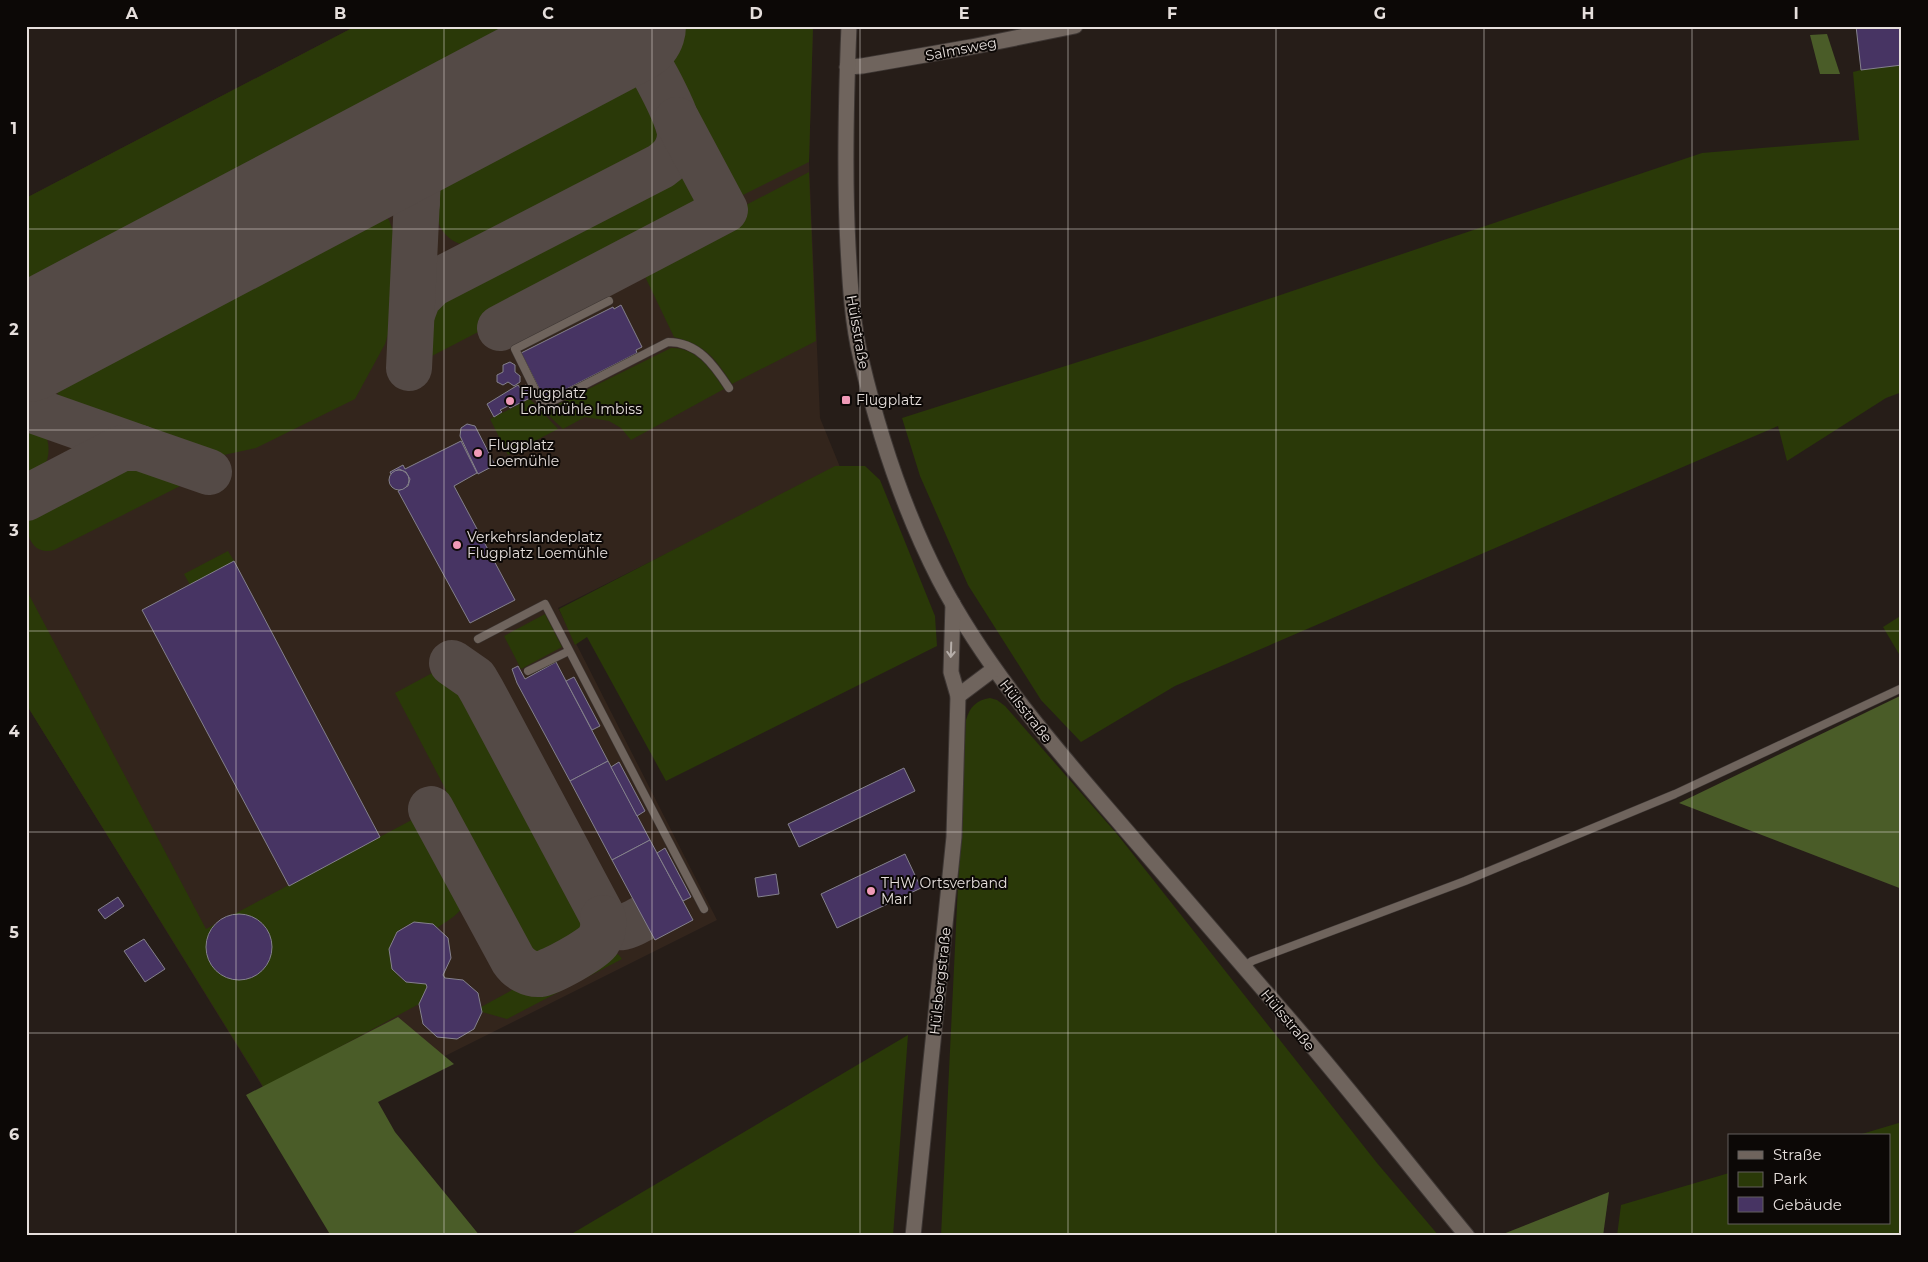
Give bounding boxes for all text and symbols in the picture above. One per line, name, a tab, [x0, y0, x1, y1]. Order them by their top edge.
text: A	[125, 4, 139, 23]
text: B	[334, 4, 346, 23]
text: C	[542, 4, 554, 23]
text: D	[749, 4, 763, 23]
text: E	[959, 4, 969, 23]
text: F	[1167, 4, 1177, 23]
text: G	[1374, 4, 1386, 23]
text: H	[1582, 4, 1594, 23]
text: I	[1793, 4, 1799, 23]
street label: Salmsweg	[924, 33, 998, 65]
text: 1	[11, 119, 17, 138]
street label: Hülsstraße	[843, 293, 873, 371]
text: 2	[9, 320, 19, 339]
place label: Flugplatz Lohmühle Imbiss	[520, 384, 642, 418]
place label: Flugplatz	[856, 391, 922, 409]
marker: Flugplatz	[840, 394, 852, 406]
marker: Flugplatz Lohmühle Imbiss	[504, 395, 516, 407]
place label: Flugplatz Loemühle	[488, 436, 559, 470]
marker: Flugplatz Loemühle	[472, 447, 484, 459]
text: 3	[8, 521, 19, 540]
place label: Verkehrslandeplatz Flugplatz Loemühle	[467, 528, 608, 562]
marker: Verkehrslandeplatz Flugplatz Loemühle	[451, 539, 463, 551]
one-way arrow	[947, 642, 956, 658]
street label: Hülsstraße	[996, 676, 1056, 746]
text: 4	[8, 722, 20, 741]
place label: THW Ortsverband Marl	[881, 874, 1007, 908]
marker: THW Ortsverband Marl	[865, 885, 877, 897]
text: 5	[9, 923, 19, 942]
street label: Hülsbergstraße	[925, 926, 955, 1036]
street label: Hülsstraße	[1257, 985, 1319, 1055]
text: 6	[9, 1125, 19, 1144]
legend	[1728, 1134, 1890, 1224]
text: Straße	[1773, 1145, 1822, 1164]
text: Park	[1773, 1169, 1807, 1188]
text: Gebäude	[1773, 1195, 1842, 1214]

